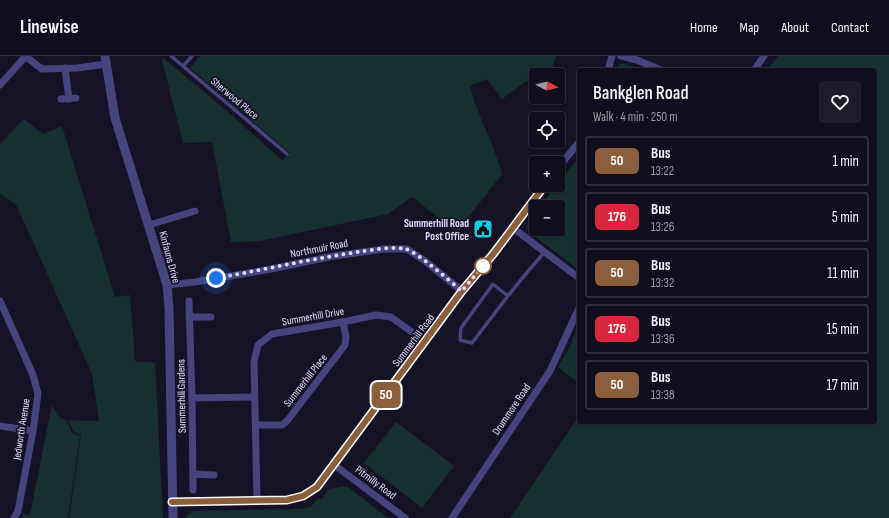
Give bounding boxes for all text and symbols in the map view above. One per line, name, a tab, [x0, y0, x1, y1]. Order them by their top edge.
text: Linewise	[20, 16, 79, 39]
text: Home	[690, 19, 718, 36]
text: Map	[740, 19, 759, 36]
text: About	[781, 19, 809, 36]
text: Contact	[831, 19, 869, 36]
north arrow	[529, 68, 565, 104]
map controls	[529, 68, 565, 236]
street label: Sherwood Place	[208, 75, 261, 122]
button: heart	[819, 81, 861, 123]
text: Bankglen Road	[593, 82, 689, 105]
text: Walk · 4 min · 250 m	[593, 109, 678, 125]
button: locate	[529, 112, 565, 148]
text: Bus	[651, 144, 670, 163]
text: 50	[611, 152, 623, 169]
text: 1 min	[833, 152, 859, 171]
button: +	[529, 156, 565, 192]
text: 13:22	[651, 163, 674, 179]
button: −	[529, 200, 565, 236]
text: Bus	[651, 200, 670, 219]
text: 176	[608, 208, 626, 225]
text: 5 min	[832, 208, 859, 227]
place label: Summerhill Road Post Office	[404, 217, 469, 243]
public building icon: Summerhill Road Post Office	[472, 218, 494, 240]
text: 13:26	[651, 219, 675, 235]
street label: Kinfauns Drive	[156, 230, 183, 285]
street label: Northmuir Road	[289, 236, 349, 260]
text: Bus	[651, 256, 670, 275]
unlabelled marker	[474, 257, 492, 275]
text: 50	[611, 264, 623, 281]
text: 11 min	[827, 264, 859, 283]
your location	[206, 268, 226, 288]
text: 13:32	[651, 275, 674, 291]
street label: Summerhill Drive	[281, 305, 345, 328]
street label: Summerhill Road	[390, 311, 437, 369]
text: Bus	[651, 312, 670, 331]
text: 176	[608, 320, 626, 337]
text: 15 min	[827, 320, 859, 339]
text: 13:36	[651, 331, 675, 347]
street label: Summerhill Place	[281, 351, 330, 409]
street label: Summerhill Gardens	[174, 359, 189, 433]
text: Bus	[651, 368, 670, 387]
text: 50	[611, 376, 623, 393]
text: 17 min	[827, 376, 859, 395]
street label: Drummore Road	[489, 381, 534, 438]
line badge: 50	[368, 382, 404, 408]
text: 50	[380, 386, 392, 403]
text: 13:38	[651, 387, 675, 403]
street label: Jedworth Avenue	[10, 397, 33, 462]
street label: Pitmilly Road	[353, 463, 399, 502]

